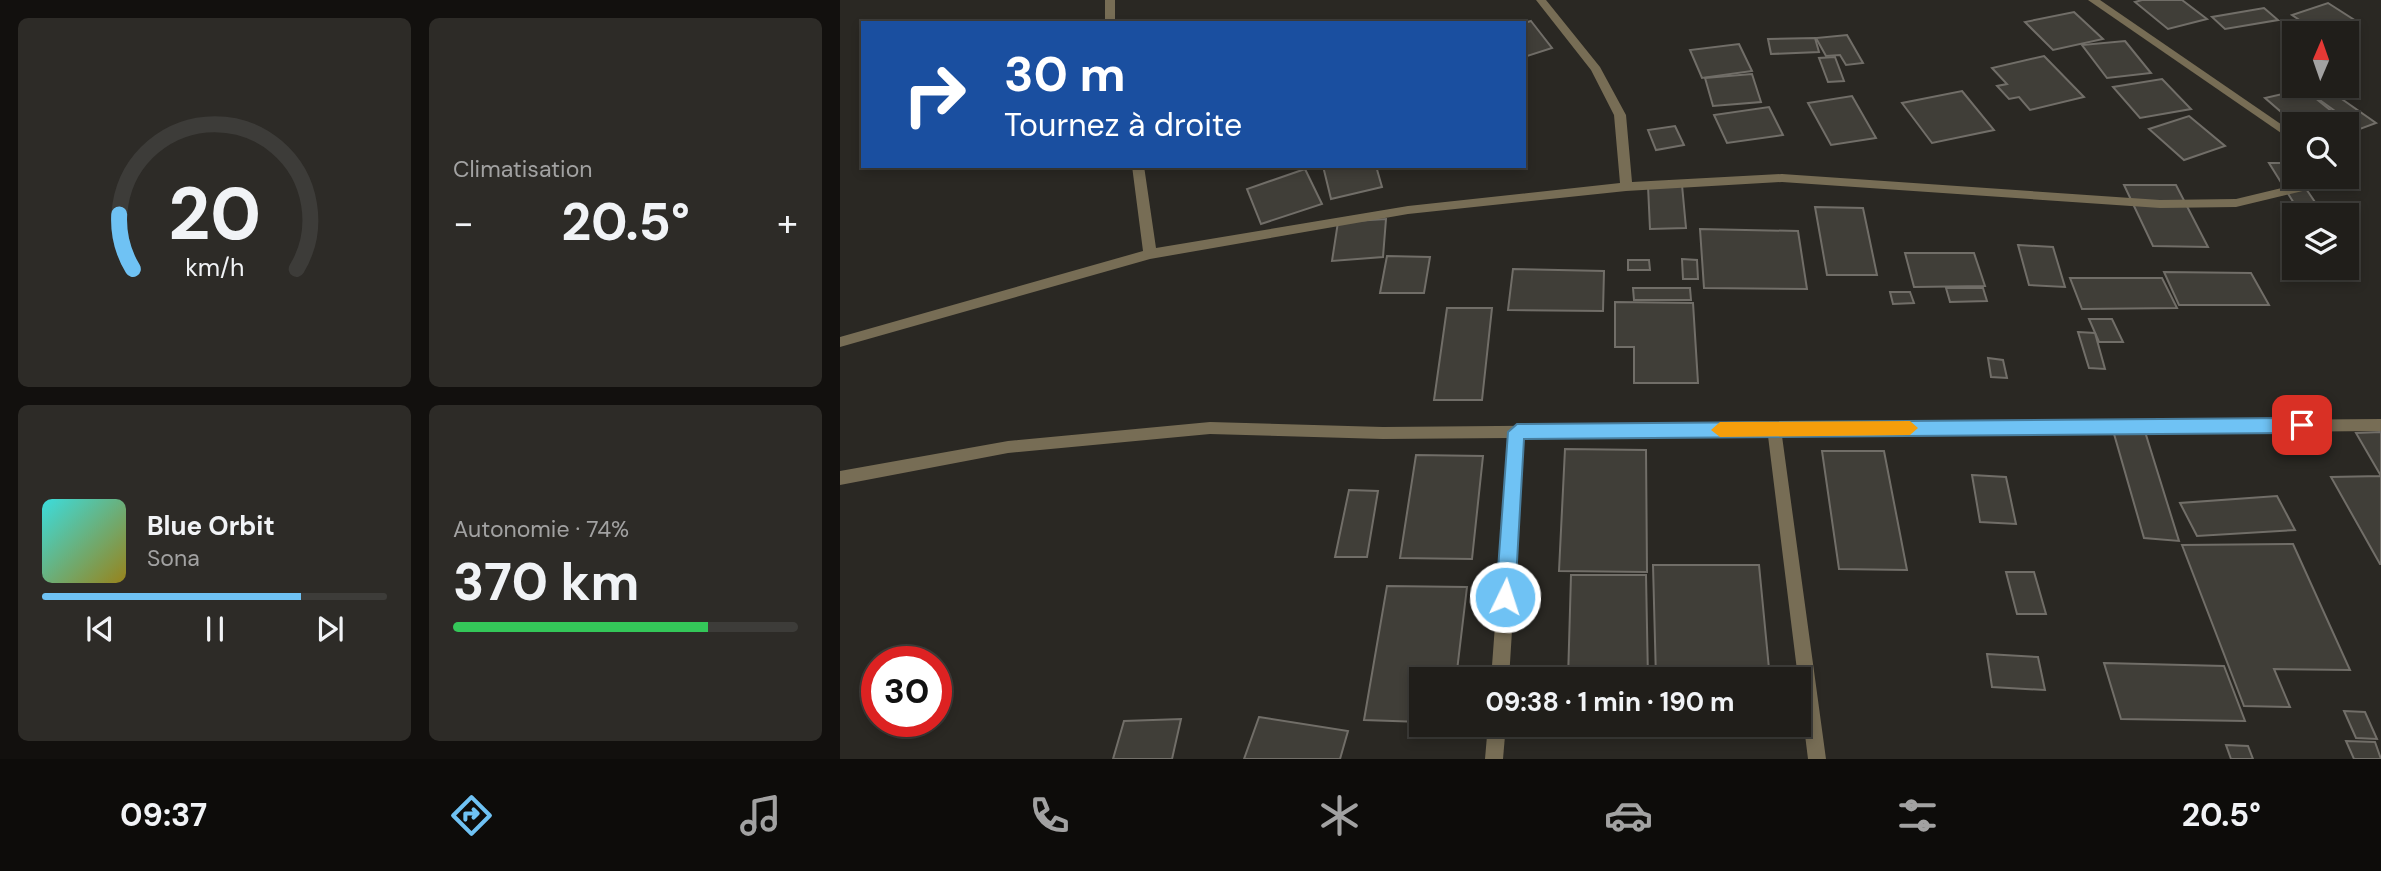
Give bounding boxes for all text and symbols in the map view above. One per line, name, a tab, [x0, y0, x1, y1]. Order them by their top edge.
north arrow	[2282, 21, 2359, 98]
map controls	[2282, 21, 2359, 280]
text: 30 m	[1004, 42, 1126, 106]
icon: right	[889, 49, 980, 140]
text: Tournez à droite	[1004, 104, 1242, 146]
button: search	[2282, 112, 2359, 189]
text: Climatisation	[453, 154, 592, 184]
text: 20	[168, 167, 261, 262]
text: 20.5°	[561, 188, 690, 256]
text: −	[453, 198, 474, 248]
text: +	[777, 198, 798, 248]
button: layers	[2282, 203, 2359, 280]
text: km/h	[185, 250, 244, 283]
pin	[2272, 395, 2332, 455]
icon: arrive	[2283, 406, 2321, 444]
text: Blue Orbit	[147, 509, 275, 543]
text: Autonomie · 74%	[453, 514, 629, 544]
text: Sona	[147, 543, 200, 573]
text: 370 km	[453, 548, 639, 616]
position arrow	[1468, 560, 1542, 634]
icon: previous	[81, 610, 119, 648]
icon: pause	[196, 610, 234, 648]
icon: next	[311, 610, 349, 648]
speed limit sign: 30	[861, 646, 952, 737]
text: 09:38 · 1 min · 190 m	[1485, 685, 1735, 719]
icon: directions	[447, 791, 496, 840]
icon: music	[736, 791, 785, 840]
icon: phone	[1025, 791, 1074, 840]
icon: climate	[1315, 791, 1364, 840]
icon: car	[1604, 791, 1653, 840]
icon: filters	[1893, 791, 1942, 840]
text: 09:37	[120, 794, 207, 836]
text: 20.5°	[2182, 794, 2261, 836]

